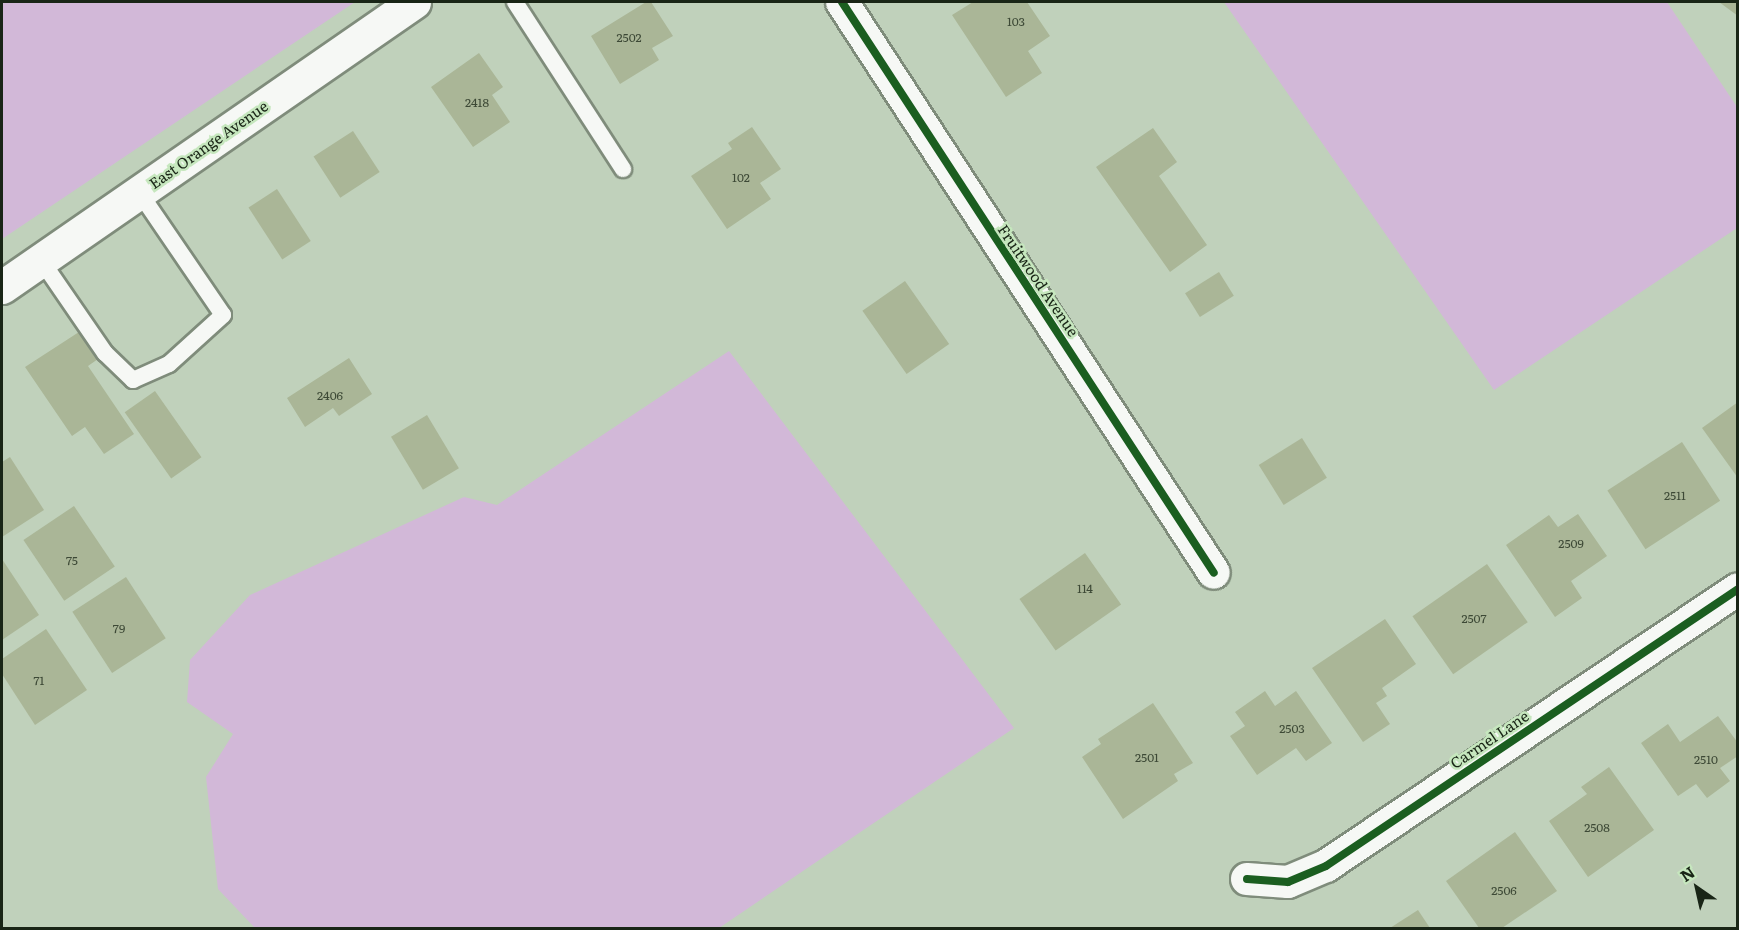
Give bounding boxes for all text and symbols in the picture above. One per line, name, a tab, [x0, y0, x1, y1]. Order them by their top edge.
house number: 103	[1007, 15, 1025, 29]
house number: 2502	[616, 31, 642, 45]
street label: East Orange Avenue	[145, 96, 271, 192]
house number: 2418	[465, 96, 489, 110]
house number: 102	[732, 171, 750, 185]
street label: Fruitwood Avenue	[995, 221, 1083, 339]
house number: 2406	[317, 389, 343, 403]
house number: 2511	[1664, 489, 1686, 503]
house number: 2509	[1558, 537, 1584, 551]
house number: 75	[66, 554, 78, 568]
house number: 114	[1077, 582, 1093, 596]
house number: 2507	[1461, 612, 1487, 626]
house number: 79	[113, 622, 125, 636]
house number: 71	[34, 674, 44, 688]
street label: Carmel Lane	[1446, 706, 1532, 772]
house number: 2503	[1279, 722, 1305, 736]
house number: 2501	[1135, 751, 1159, 765]
house number: 2510	[1694, 753, 1718, 767]
house number: 2508	[1584, 821, 1610, 835]
north arrow	[1667, 858, 1727, 918]
text: N	[1675, 859, 1699, 887]
house number: 2506	[1491, 884, 1517, 898]

